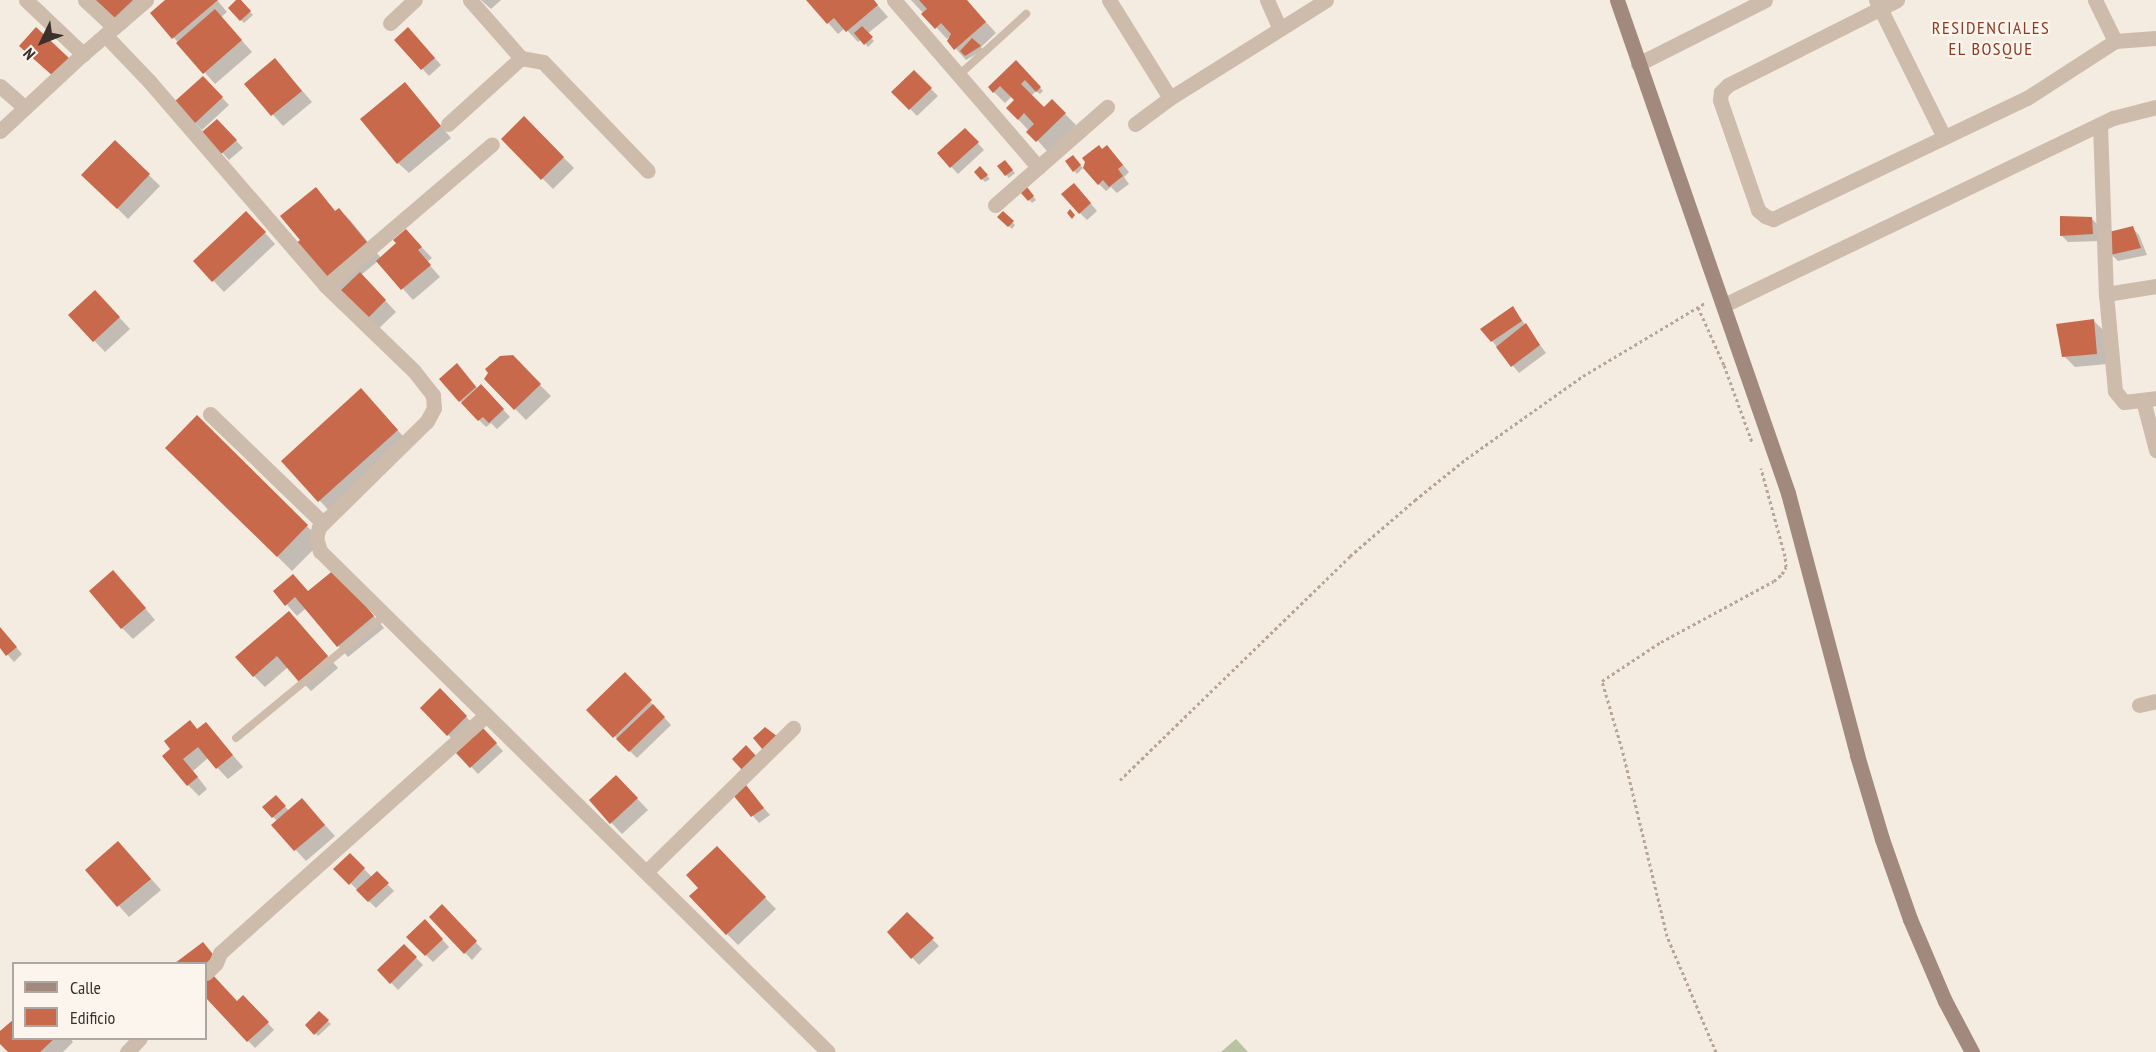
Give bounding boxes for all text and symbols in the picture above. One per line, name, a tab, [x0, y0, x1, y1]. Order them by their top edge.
north arrow	[12, 12, 72, 72]
district label: RESIDENCIALES EL BOSQUE	[1932, 18, 2050, 60]
text: N	[19, 44, 39, 64]
legend	[12, 962, 207, 1040]
text: Calle	[70, 976, 101, 999]
text: Edificio	[70, 1006, 115, 1029]

